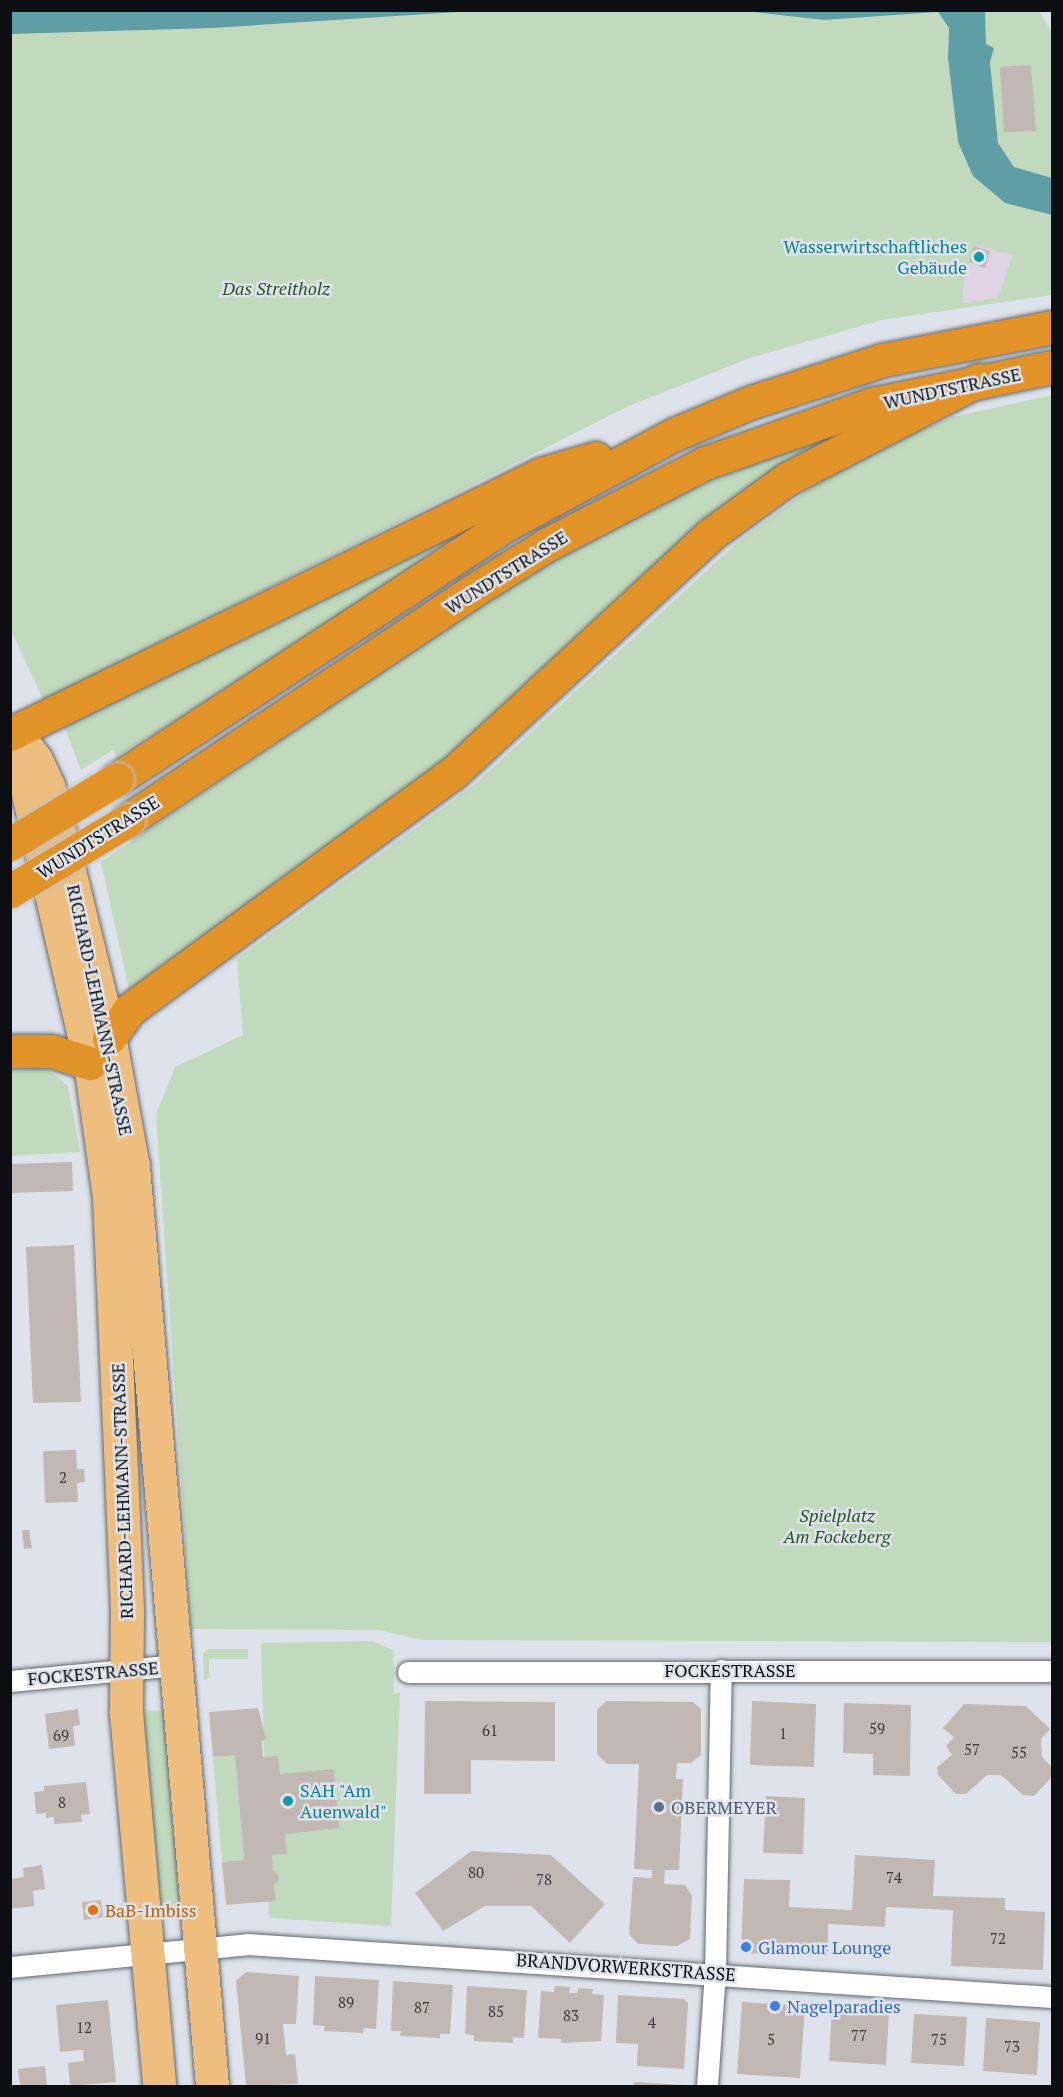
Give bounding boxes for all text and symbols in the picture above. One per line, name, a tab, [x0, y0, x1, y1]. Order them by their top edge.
place label: Wasserwirtschaftliches Gebäude	[783, 236, 967, 278]
marker: Wasserwirtschaftliches Gebäude	[972, 250, 986, 264]
park label: Das Streitholz	[222, 277, 330, 299]
street label: WUNDTSTRASSE	[881, 363, 1023, 413]
street label: WUNDTSTRASSE	[441, 526, 571, 618]
street label: WUNDTSTRASSE	[33, 791, 163, 883]
street label: RICHARD-LEHMANN-STRASSE	[63, 882, 137, 1138]
street label: RICHARD-LEHMANN-STRASSE	[107, 1363, 137, 1619]
house number: 2	[59, 1469, 67, 1487]
park label: Spielplatz Am Fockeberg	[783, 1505, 891, 1547]
street label: FOCKESTRASSE	[27, 1657, 159, 1689]
street label: FOCKESTRASSE	[664, 1659, 796, 1681]
house number: 59	[869, 1720, 885, 1738]
house number: 61	[482, 1722, 498, 1740]
house number: 1	[779, 1725, 787, 1743]
house number: 69	[53, 1727, 69, 1745]
house number: 57	[964, 1741, 980, 1759]
house number: 55	[1011, 1744, 1027, 1762]
place label: SAH "Am Auenwald"	[300, 1780, 387, 1822]
house number: 8	[58, 1794, 66, 1812]
marker: SAH "Am Auenwald"	[281, 1794, 295, 1808]
place label: OBERMEYER	[671, 1796, 777, 1818]
marker: OBERMEYER	[652, 1800, 666, 1814]
house number: 80	[468, 1864, 484, 1882]
house number: 74	[886, 1869, 902, 1887]
house number: 78	[536, 1871, 552, 1889]
place label: BaB-Imbiss	[105, 1899, 197, 1921]
marker: BaB-Imbiss	[86, 1903, 100, 1917]
house number: 72	[990, 1930, 1006, 1948]
place label: Glamour Lounge	[758, 1936, 891, 1958]
marker: Glamour Lounge	[739, 1940, 753, 1954]
street label: BRANDVORWERKSTRASSE	[515, 1949, 737, 1985]
house number: 89	[338, 1994, 354, 2012]
place label: Nagelparadies	[787, 1995, 901, 2017]
house number: 87	[414, 1999, 430, 2017]
marker: Nagelparadies	[768, 1999, 782, 2013]
house number: 85	[488, 2003, 504, 2021]
house number: 83	[563, 2007, 579, 2025]
house number: 4	[648, 2014, 656, 2032]
house number: 12	[76, 2019, 92, 2037]
house number: 77	[851, 2027, 867, 2045]
house number: 91	[255, 2030, 271, 2048]
house number: 5	[767, 2031, 775, 2049]
house number: 75	[931, 2031, 947, 2049]
house number: 73	[1004, 2038, 1020, 2056]

